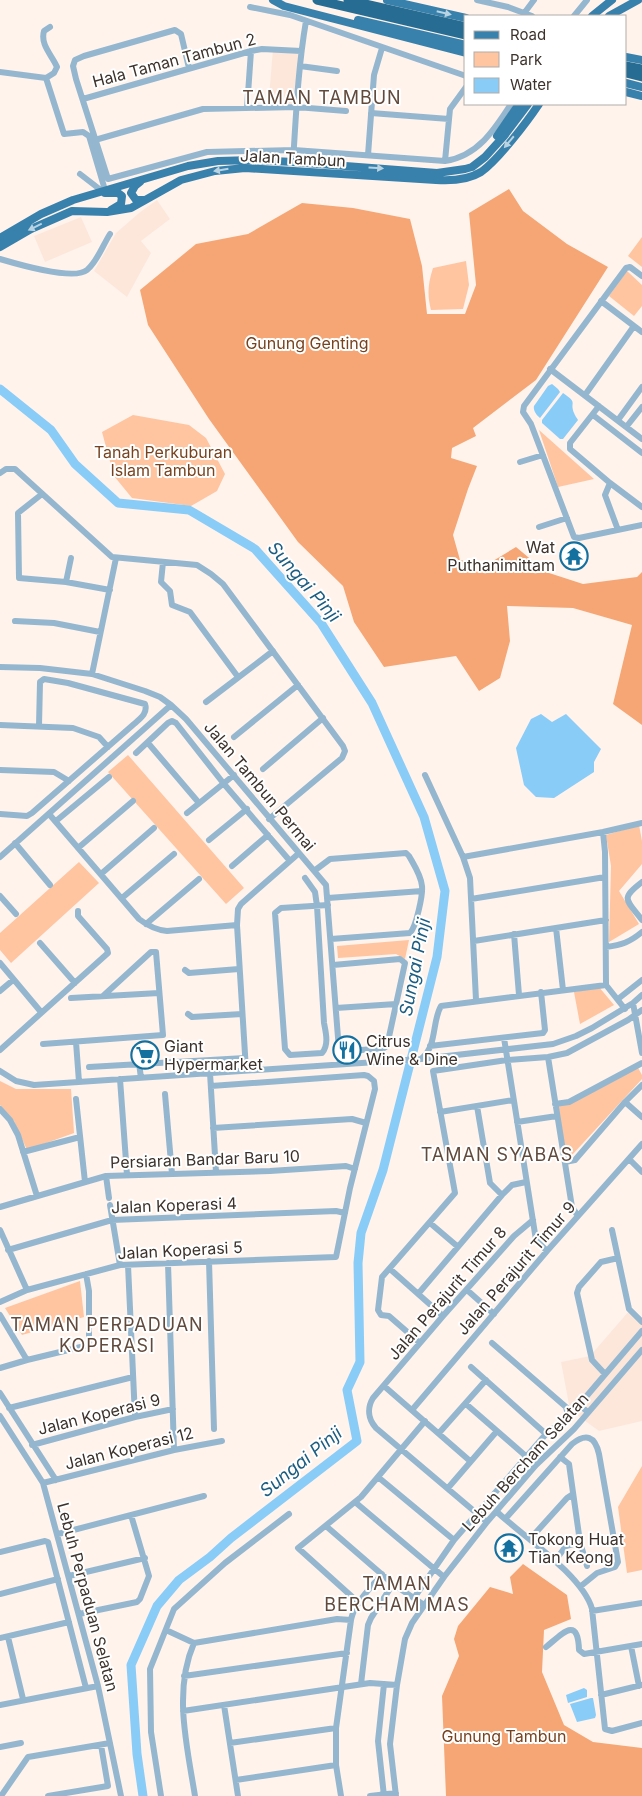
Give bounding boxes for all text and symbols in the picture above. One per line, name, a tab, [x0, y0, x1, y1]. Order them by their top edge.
one-way arrow	[436, 9, 451, 17]
legend	[464, 15, 627, 105]
text: Road	[510, 25, 546, 44]
street label: Hala Taman Tambun 2	[90, 29, 258, 91]
text: Park	[510, 50, 543, 69]
text: Water	[510, 75, 552, 94]
district label: TAMAN TAMBUN	[242, 87, 402, 108]
one-way arrow	[503, 136, 515, 148]
street label: Jalan Tambun	[240, 145, 346, 171]
one-way arrow	[369, 164, 385, 172]
one-way arrow	[213, 166, 229, 174]
one-way arrow	[28, 223, 42, 231]
park label: Gunung Genting	[245, 333, 369, 353]
park label: Tanah Perkuburan Islam Tambun	[94, 442, 232, 480]
water label: Sungai Pinji	[264, 537, 345, 627]
place label: Wat Puthanimittam	[447, 537, 555, 575]
temple icon: Wat Puthanimittam	[559, 541, 589, 571]
street label: Jalan Tambun Permai	[200, 717, 320, 855]
water label: Sungai Pinji	[395, 915, 434, 1018]
place label: Citrus Wine & Dine	[366, 1031, 458, 1069]
restaurant icon: Citrus Wine & Dine	[332, 1035, 362, 1065]
place label: Giant Hypermarket	[164, 1036, 263, 1074]
supermarket icon: Giant Hypermarket	[130, 1040, 160, 1070]
district label: TAMAN SYABAS	[421, 1144, 573, 1165]
street label: Persiaran Bandar Baru 10	[110, 1146, 300, 1172]
street label: Jalan Koperasi 4	[111, 1193, 237, 1217]
street label: Jalan Perajurit Timur 9	[452, 1197, 580, 1339]
street label: Jalan Perajurit Timur 8	[383, 1222, 511, 1364]
street label: Jalan Koperasi 5	[117, 1237, 243, 1263]
district label: TAMAN PERPADUAN KOPERASI	[10, 1314, 204, 1356]
street label: Jalan Koperasi 9	[36, 1389, 162, 1439]
street label: Lebuh Bercham Selatan	[458, 1389, 592, 1535]
street label: Jalan Koperasi 12	[63, 1422, 195, 1474]
water label: Sungai Pinji	[255, 1422, 346, 1501]
street label: Lebuh Perpaduan Selatan	[53, 1500, 123, 1694]
place label: Tokong Huat Tian Keong	[528, 1529, 624, 1567]
temple icon: Tokong Huat Tian Keong	[494, 1533, 524, 1563]
district label: TAMAN BERCHAM MAS	[324, 1573, 470, 1615]
park label: Gunung Tambun	[442, 1726, 566, 1746]

